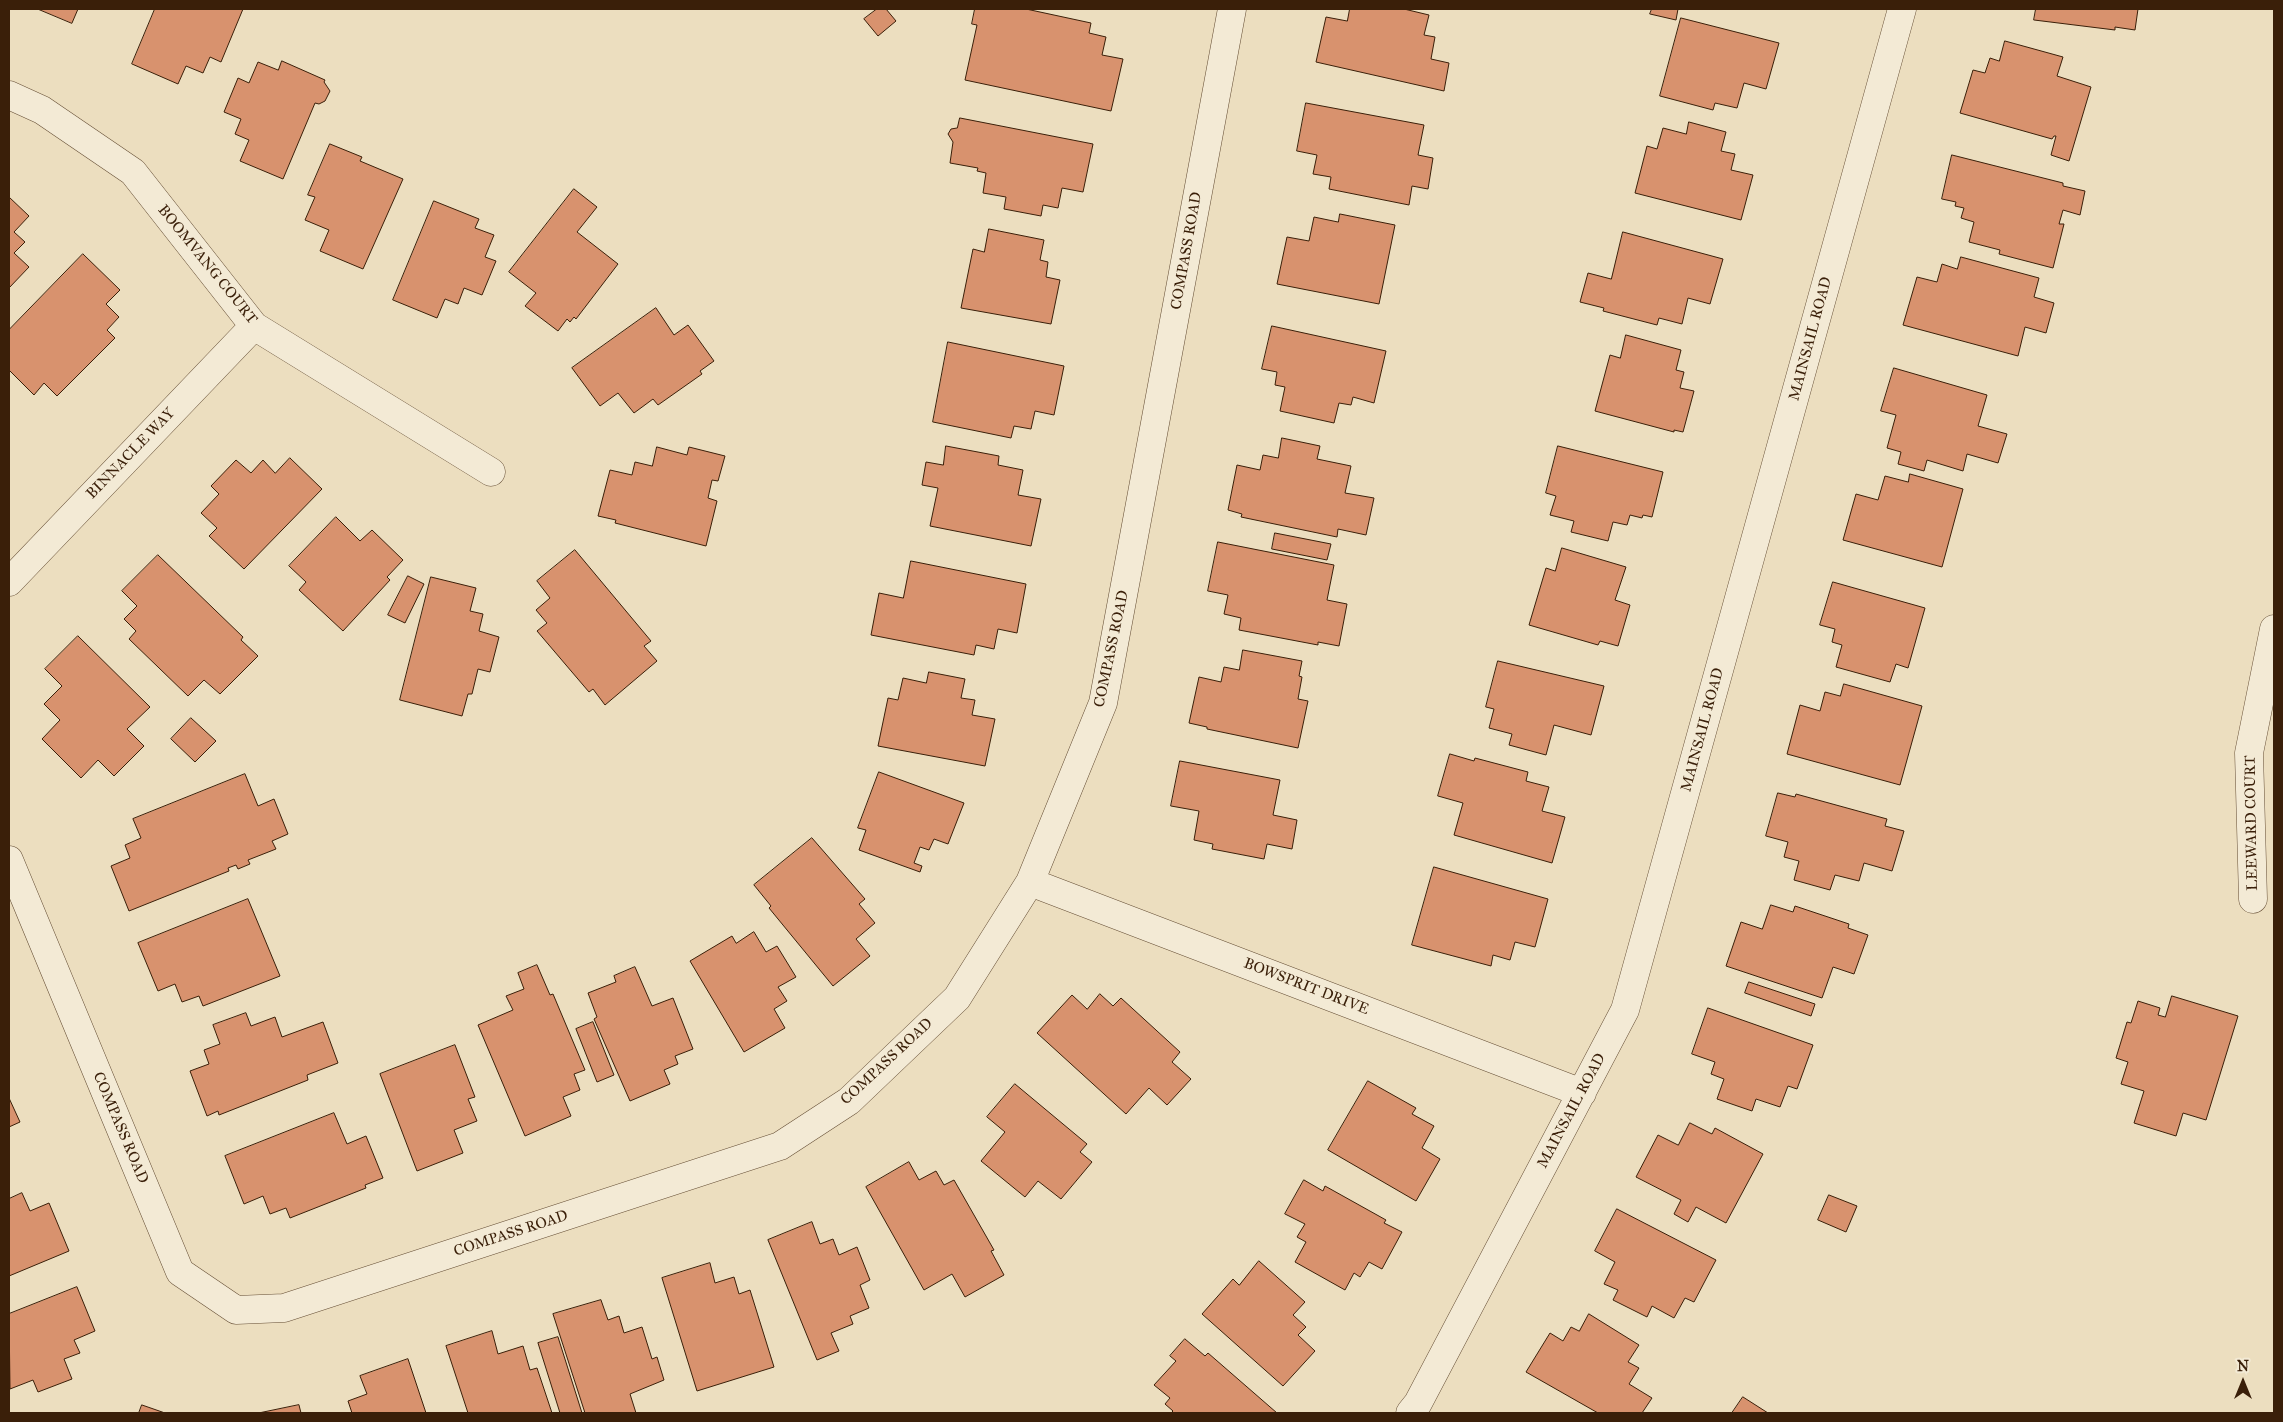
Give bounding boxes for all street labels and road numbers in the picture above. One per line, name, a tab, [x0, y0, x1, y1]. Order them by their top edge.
street label: COMPASS ROAD	[1168, 191, 1206, 311]
street label: BOOMVANG COURT	[153, 202, 261, 328]
street label: MAINSAIL ROAD	[1786, 275, 1836, 403]
street label: BINNACLE WAY	[83, 405, 179, 503]
street label: COMPASS ROAD	[1091, 589, 1133, 709]
street label: MAINSAIL ROAD	[1678, 666, 1728, 794]
street label: LEEWARD COURT	[2242, 755, 2262, 891]
street label: BOWSPRIT DRIVE	[1241, 955, 1371, 1019]
street label: COMPASS ROAD	[837, 1015, 937, 1109]
street label: MAINSAIL ROAD	[1534, 1050, 1610, 1172]
street label: COMPASS ROAD	[88, 1070, 152, 1186]
street label: COMPASS ROAD	[452, 1207, 570, 1261]

